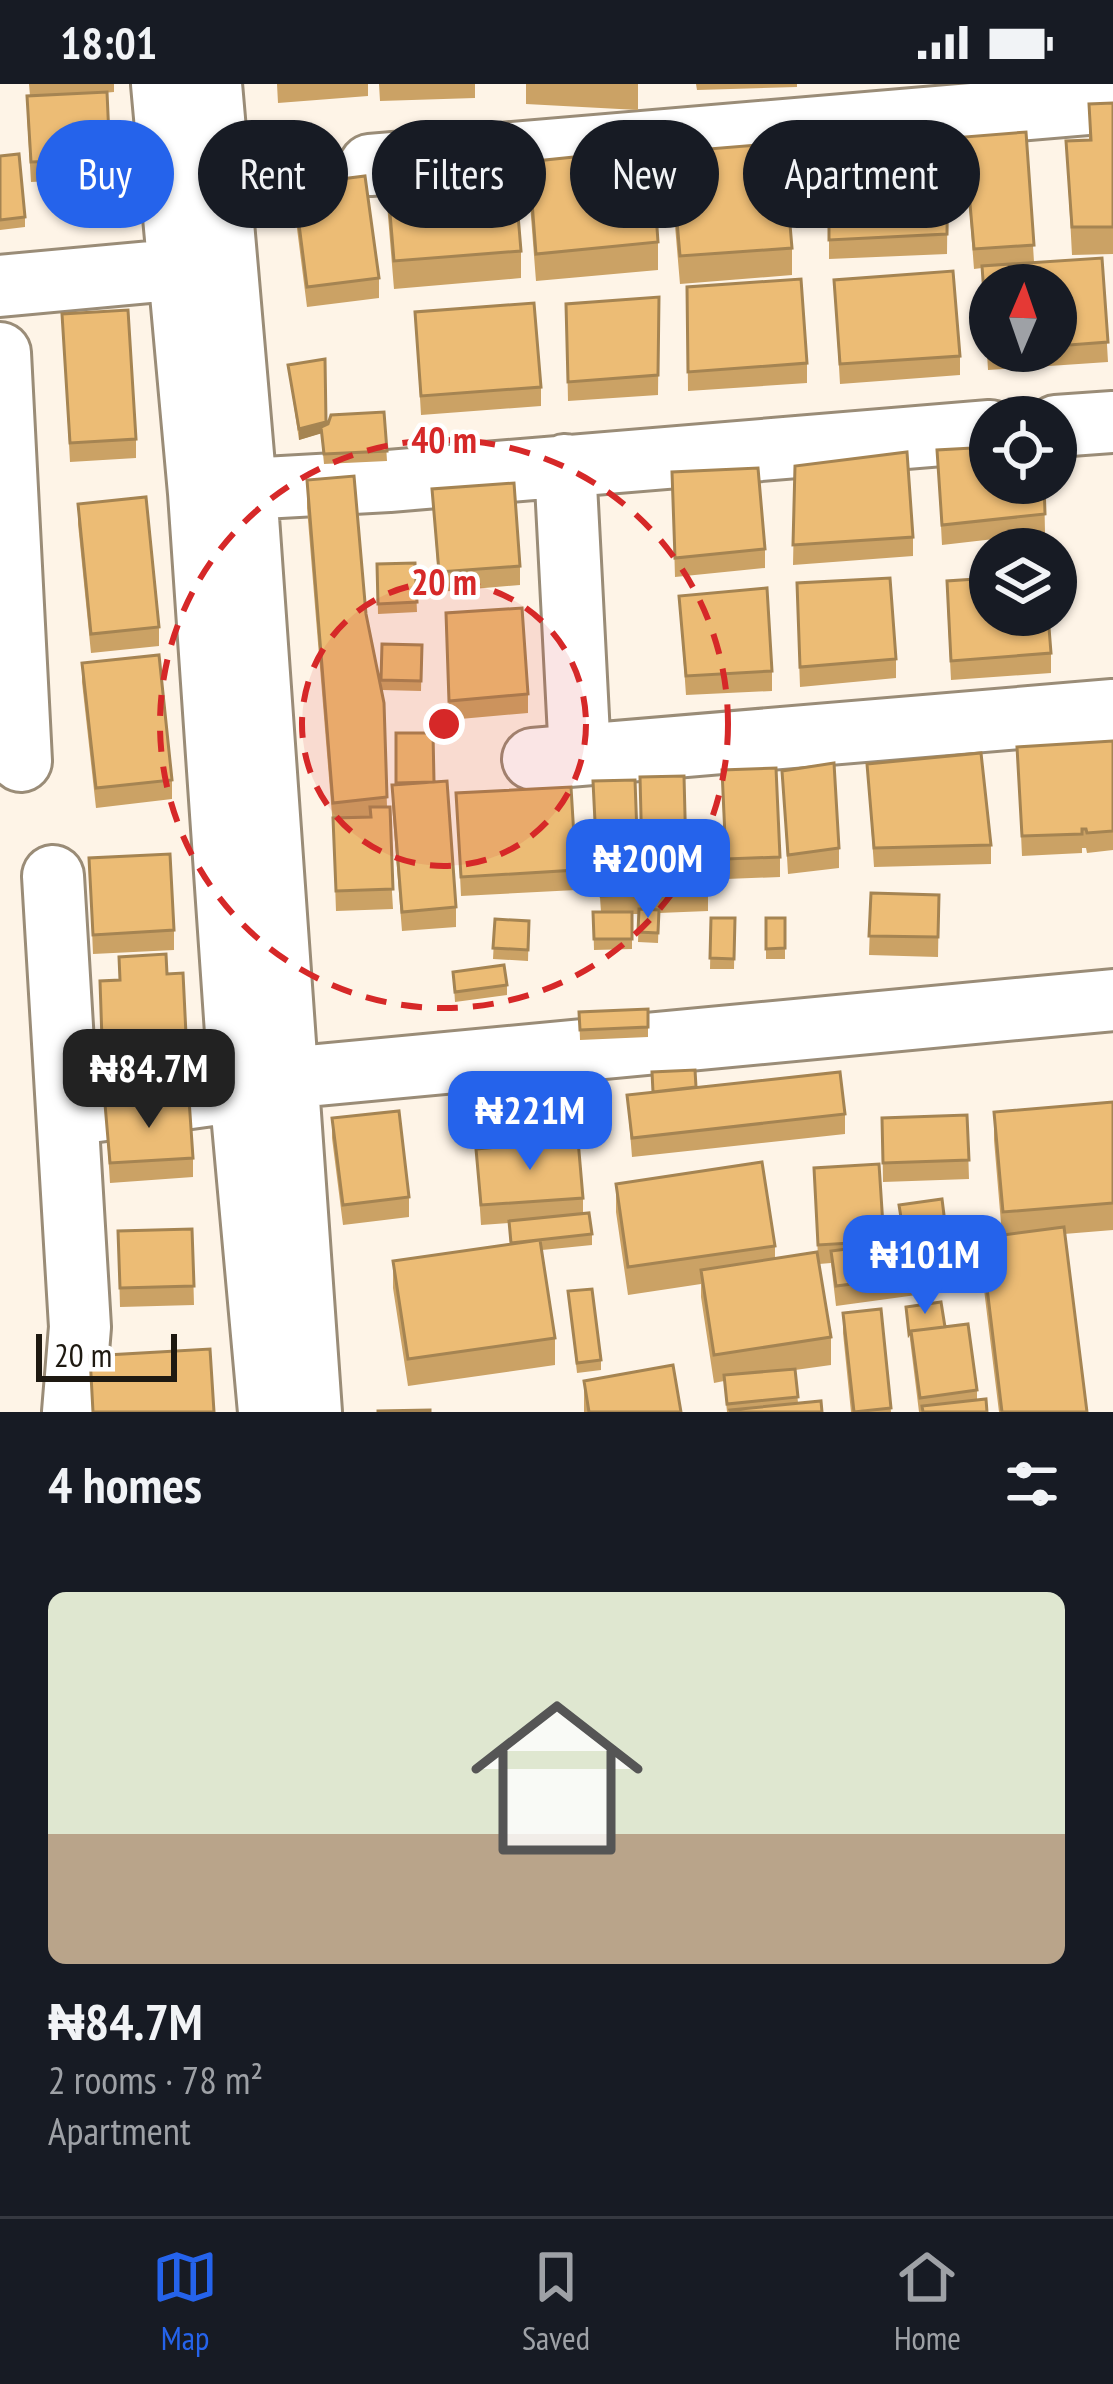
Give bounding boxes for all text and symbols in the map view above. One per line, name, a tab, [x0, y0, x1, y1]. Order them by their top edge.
text: 18:01	[60, 13, 157, 71]
chip: Buy	[36, 120, 174, 228]
chip: Rent	[198, 120, 348, 228]
chip: Filters	[372, 120, 546, 228]
chip: New	[570, 120, 719, 228]
chip: Apartment	[743, 120, 980, 228]
north arrow	[969, 264, 1077, 372]
map controls	[969, 264, 1077, 636]
button: locate	[969, 396, 1077, 504]
text: 40 m	[411, 416, 477, 463]
button: layers	[969, 528, 1077, 636]
text: 20 m	[411, 558, 477, 605]
centre of rings	[423, 703, 465, 745]
pin: ₦200M	[564, 819, 732, 921]
text: ₦200M	[593, 832, 703, 883]
pin: ₦84.7M	[51, 1029, 247, 1131]
text: ₦84.7M	[90, 1042, 208, 1093]
pin: ₦221M	[446, 1071, 614, 1173]
text: ₦221M	[475, 1084, 585, 1135]
pin: ₦101M	[841, 1215, 1009, 1317]
text: ₦101M	[870, 1228, 980, 1279]
scale bar	[36, 1328, 177, 1381]
text: 20 m	[54, 1333, 112, 1376]
text: 4 homes	[48, 1451, 202, 1517]
icon: filters	[999, 1451, 1065, 1517]
icon: home	[449, 1670, 665, 1886]
text: ₦84.7M	[48, 1988, 203, 2054]
text: 2 rooms · 78 m²	[48, 2054, 263, 2105]
text: Apartment	[48, 2105, 191, 2156]
tab: Map	[152, 2244, 218, 2359]
tab: Saved	[522, 2244, 590, 2359]
tab: Home	[894, 2244, 961, 2359]

